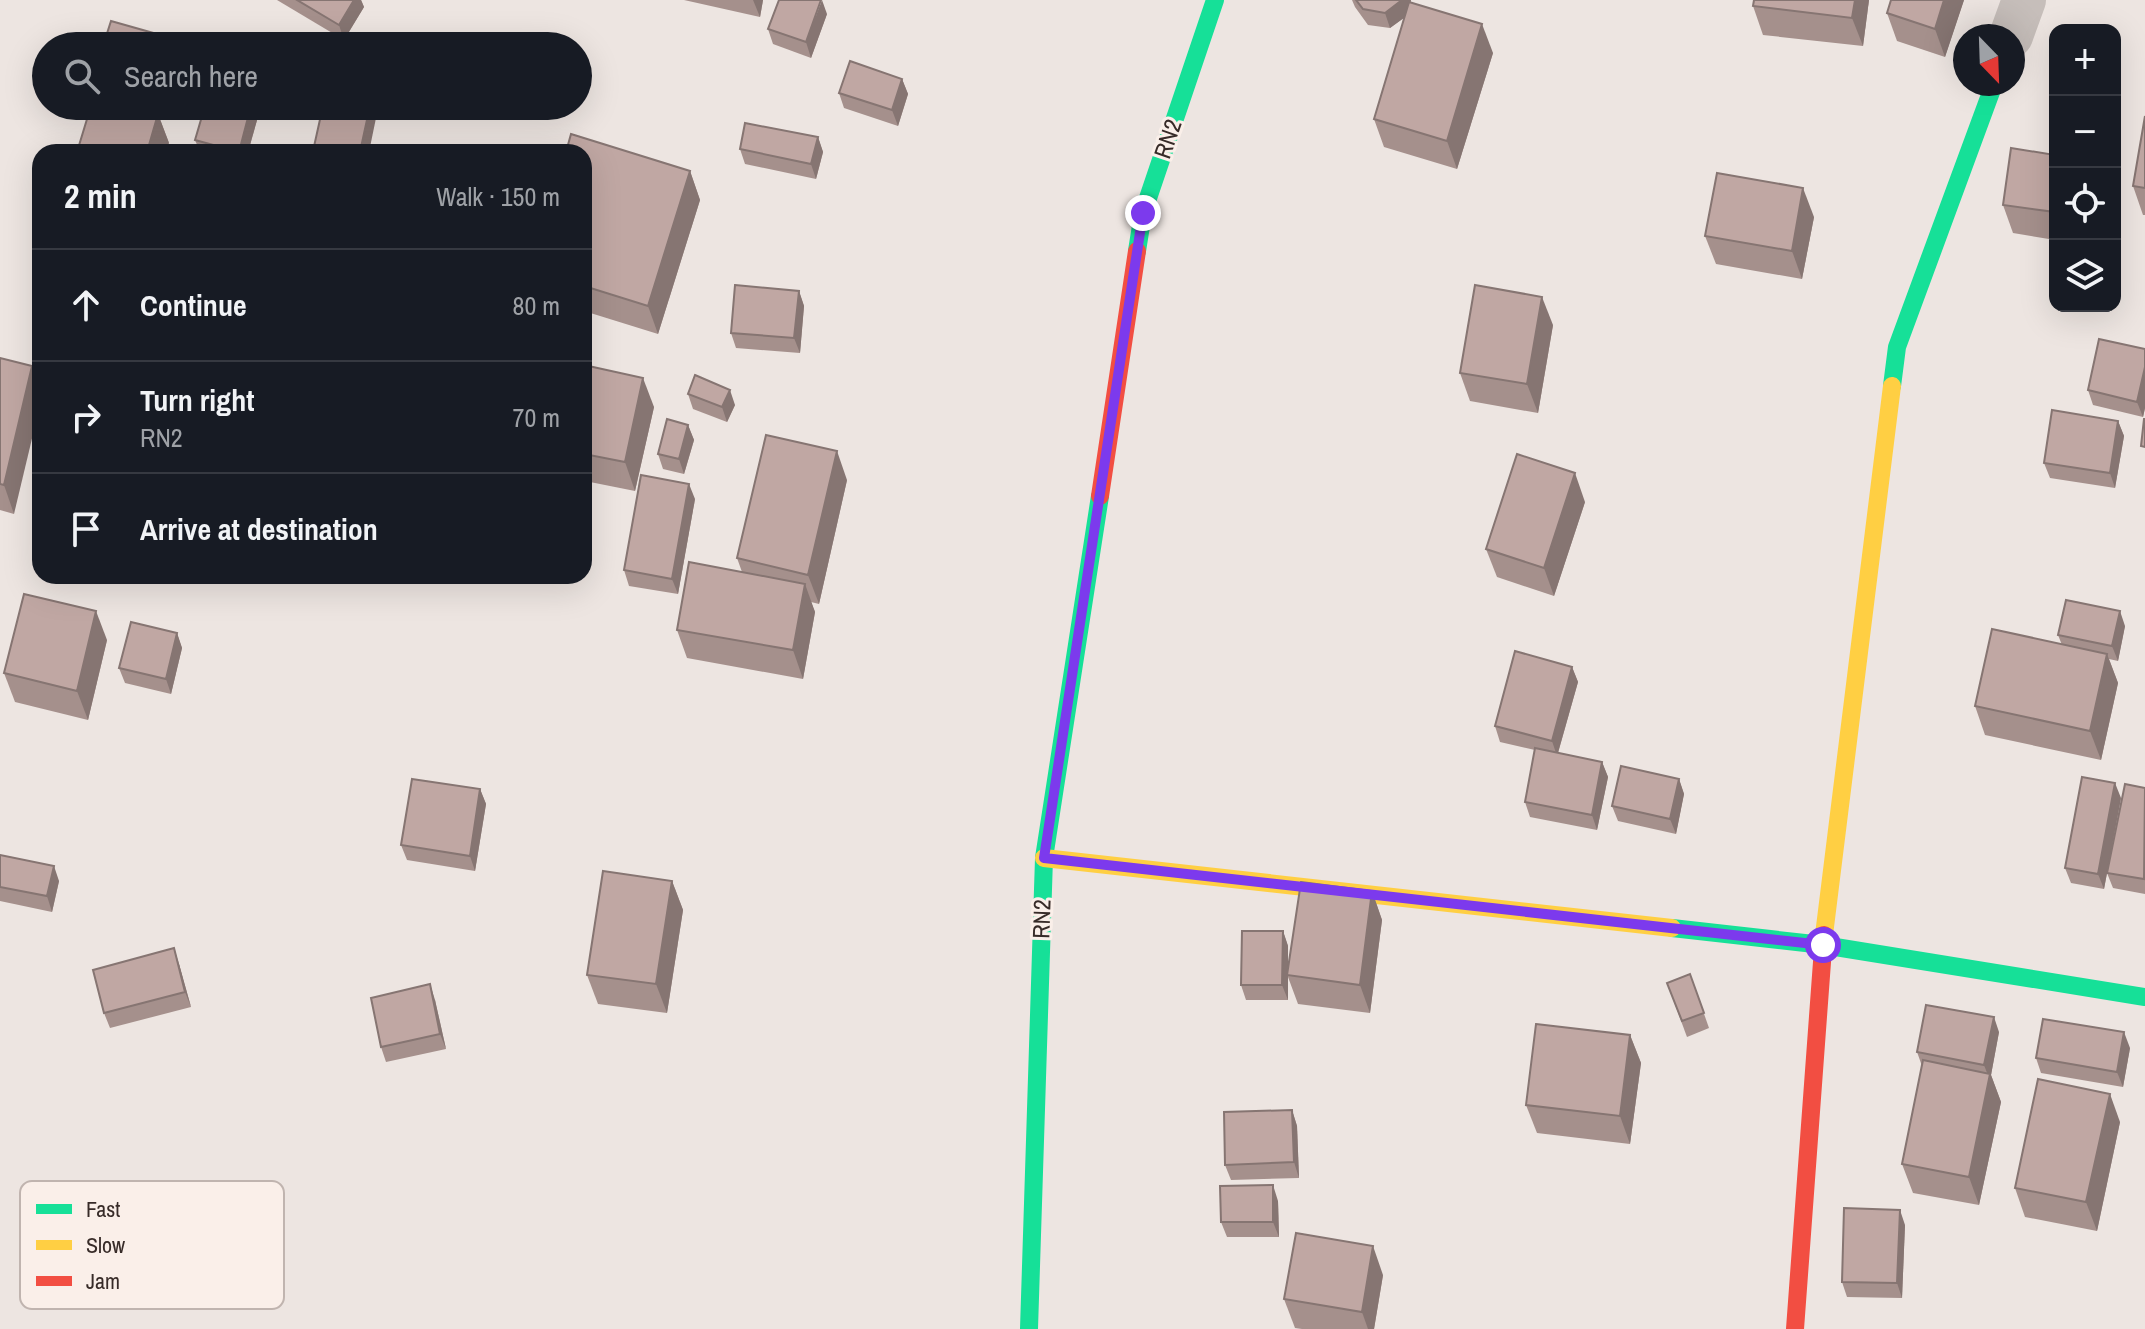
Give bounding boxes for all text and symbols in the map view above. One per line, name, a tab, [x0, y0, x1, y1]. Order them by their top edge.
north arrow	[1953, 24, 2025, 96]
map controls	[2049, 24, 2121, 312]
button: +	[2049, 24, 2121, 96]
search box	[32, 32, 592, 120]
icon: search	[60, 54, 104, 98]
text: Search here	[124, 56, 258, 96]
button: −	[2049, 96, 2121, 168]
street label: RN2	[1146, 115, 1189, 162]
button: locate	[2049, 168, 2121, 240]
text: 2 min	[64, 173, 137, 219]
text: Walk · 150 m	[436, 179, 560, 214]
route end	[1125, 195, 1161, 231]
button: layers	[2049, 240, 2121, 312]
icon: ahead	[64, 283, 108, 327]
text: Continue	[140, 285, 247, 325]
text: 80 m	[513, 288, 560, 323]
text: Turn right	[140, 380, 254, 420]
icon: right	[64, 395, 108, 439]
text: 70 m	[513, 400, 560, 435]
text: RN2	[140, 420, 183, 455]
icon: arrive	[64, 507, 108, 551]
text: Arrive at destination	[140, 509, 378, 549]
street label: RN2	[1024, 899, 1058, 939]
route start	[1805, 927, 1841, 963]
legend	[20, 1181, 284, 1309]
text: Fast	[86, 1194, 120, 1224]
text: Slow	[86, 1230, 125, 1260]
text: Jam	[86, 1266, 120, 1296]

